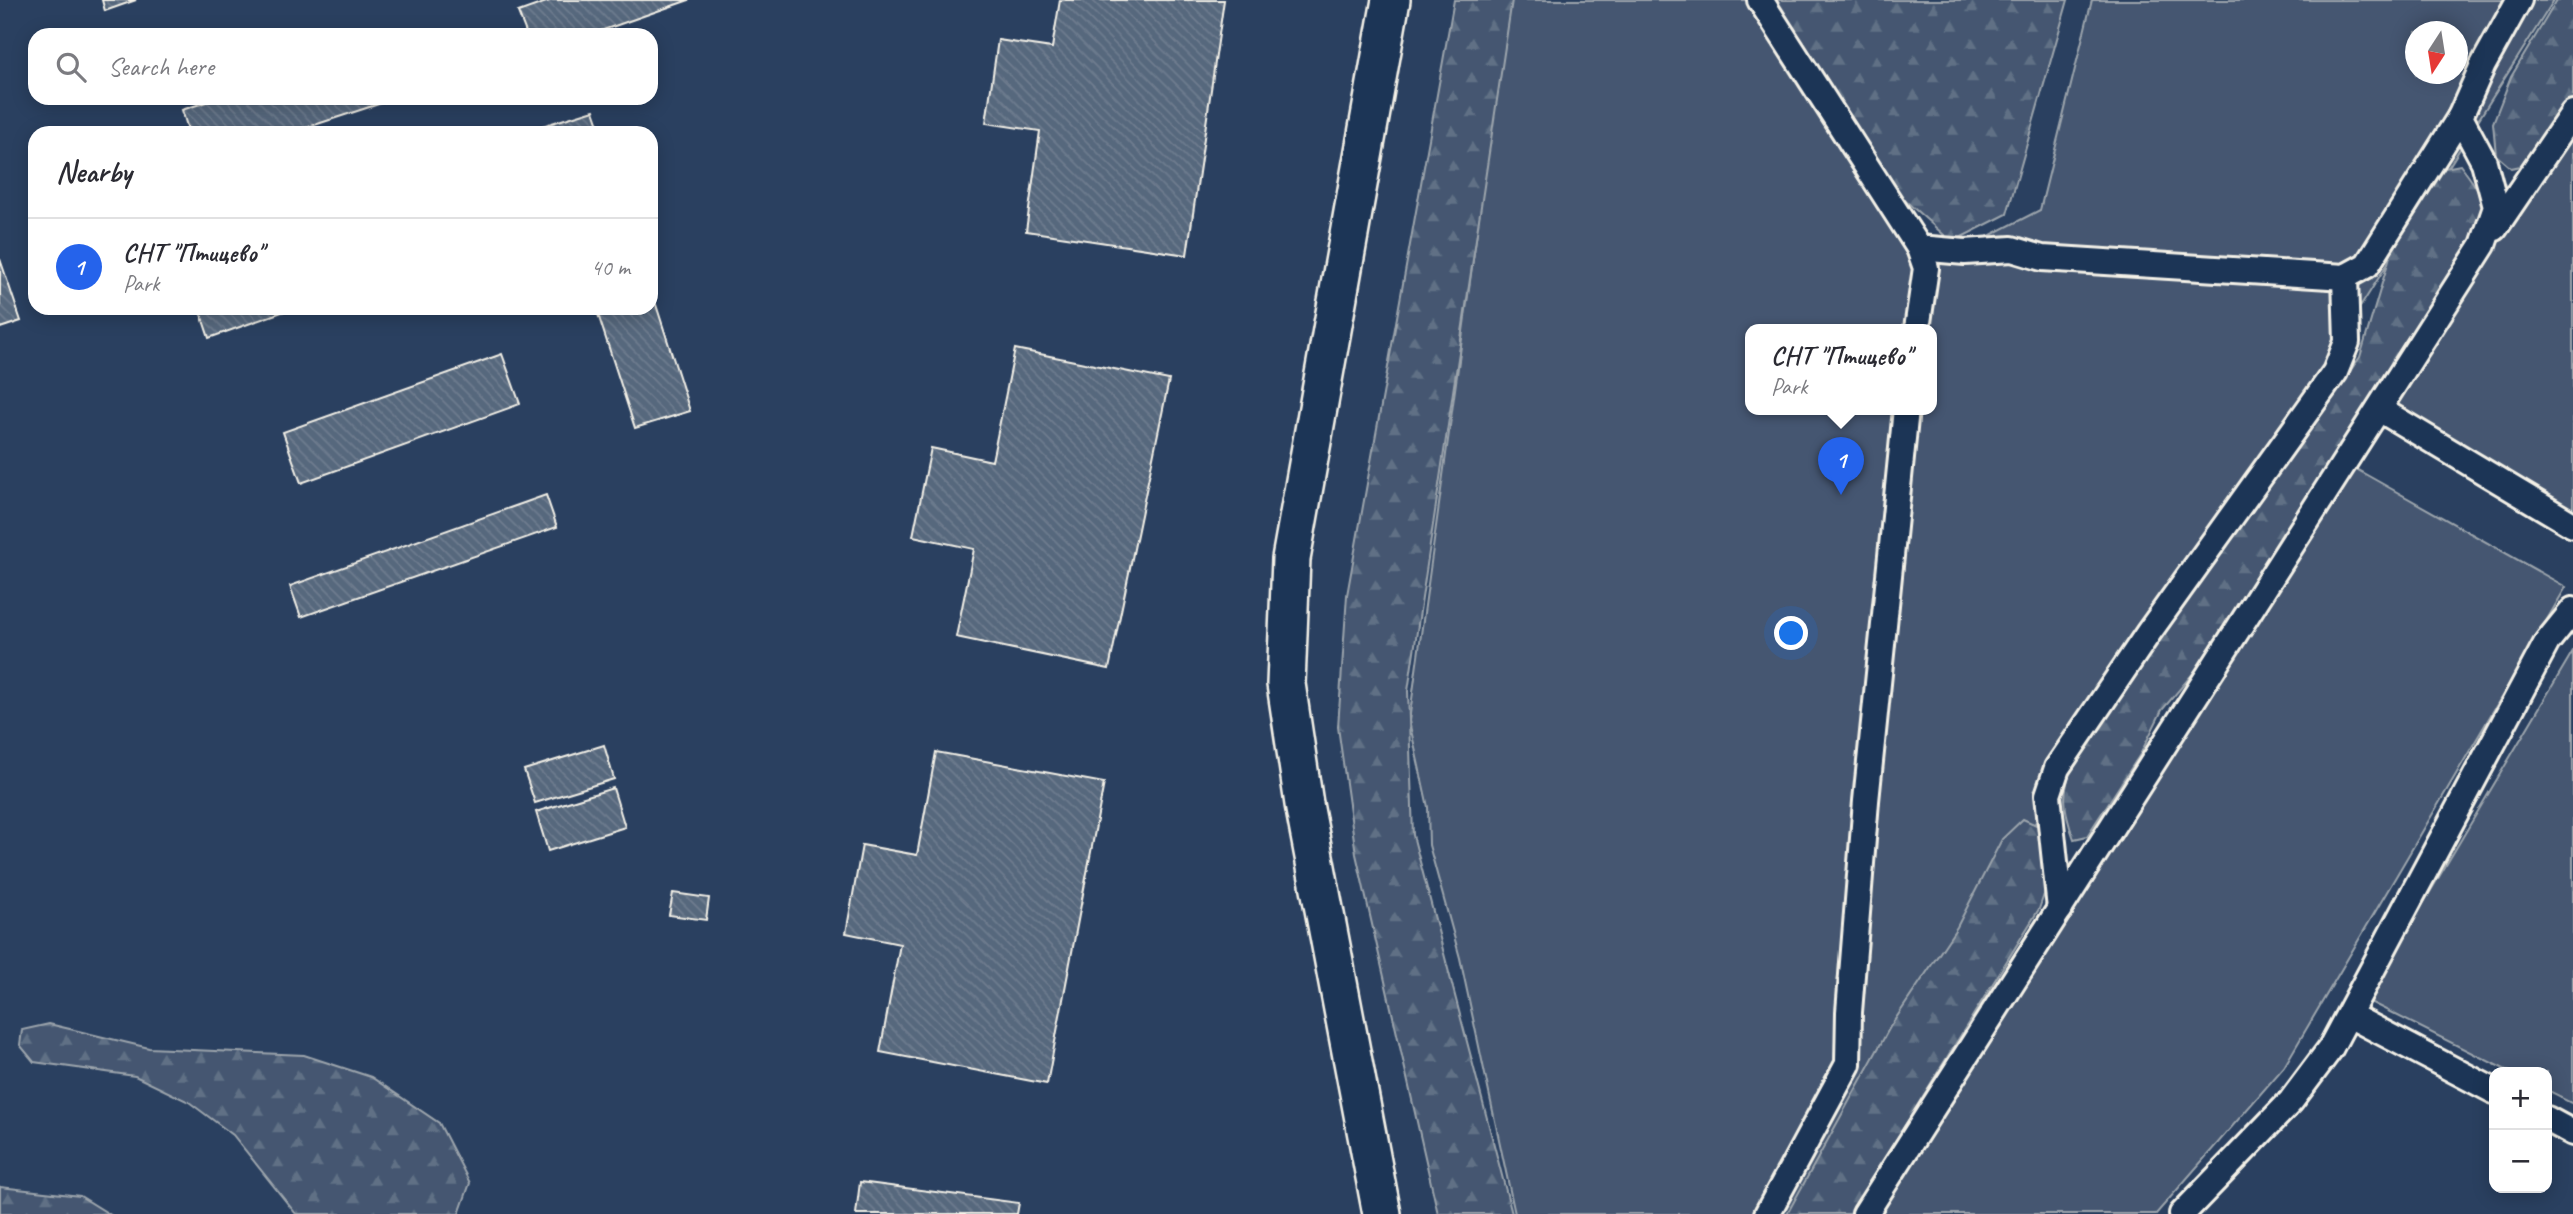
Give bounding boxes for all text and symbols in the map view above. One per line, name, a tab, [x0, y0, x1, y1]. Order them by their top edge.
north arrow	[2405, 21, 2468, 84]
search box	[28, 28, 658, 105]
icon: search	[52, 48, 90, 86]
text: Search here	[108, 50, 214, 83]
text: Nearby	[56, 153, 132, 191]
text: СНТ "Птицево"	[123, 236, 263, 269]
text: 1	[74, 253, 84, 282]
text: 40 m	[591, 253, 630, 282]
text: Park	[123, 269, 159, 298]
popup	[1745, 324, 1937, 415]
text: СНТ "Птицево"	[1771, 339, 1911, 372]
text: Park	[1771, 372, 1808, 401]
pin: 1	[1818, 437, 1864, 495]
your location	[1774, 616, 1808, 650]
map controls	[2489, 1067, 2552, 1193]
button: +	[2489, 1067, 2552, 1130]
button: −	[2489, 1130, 2552, 1193]

